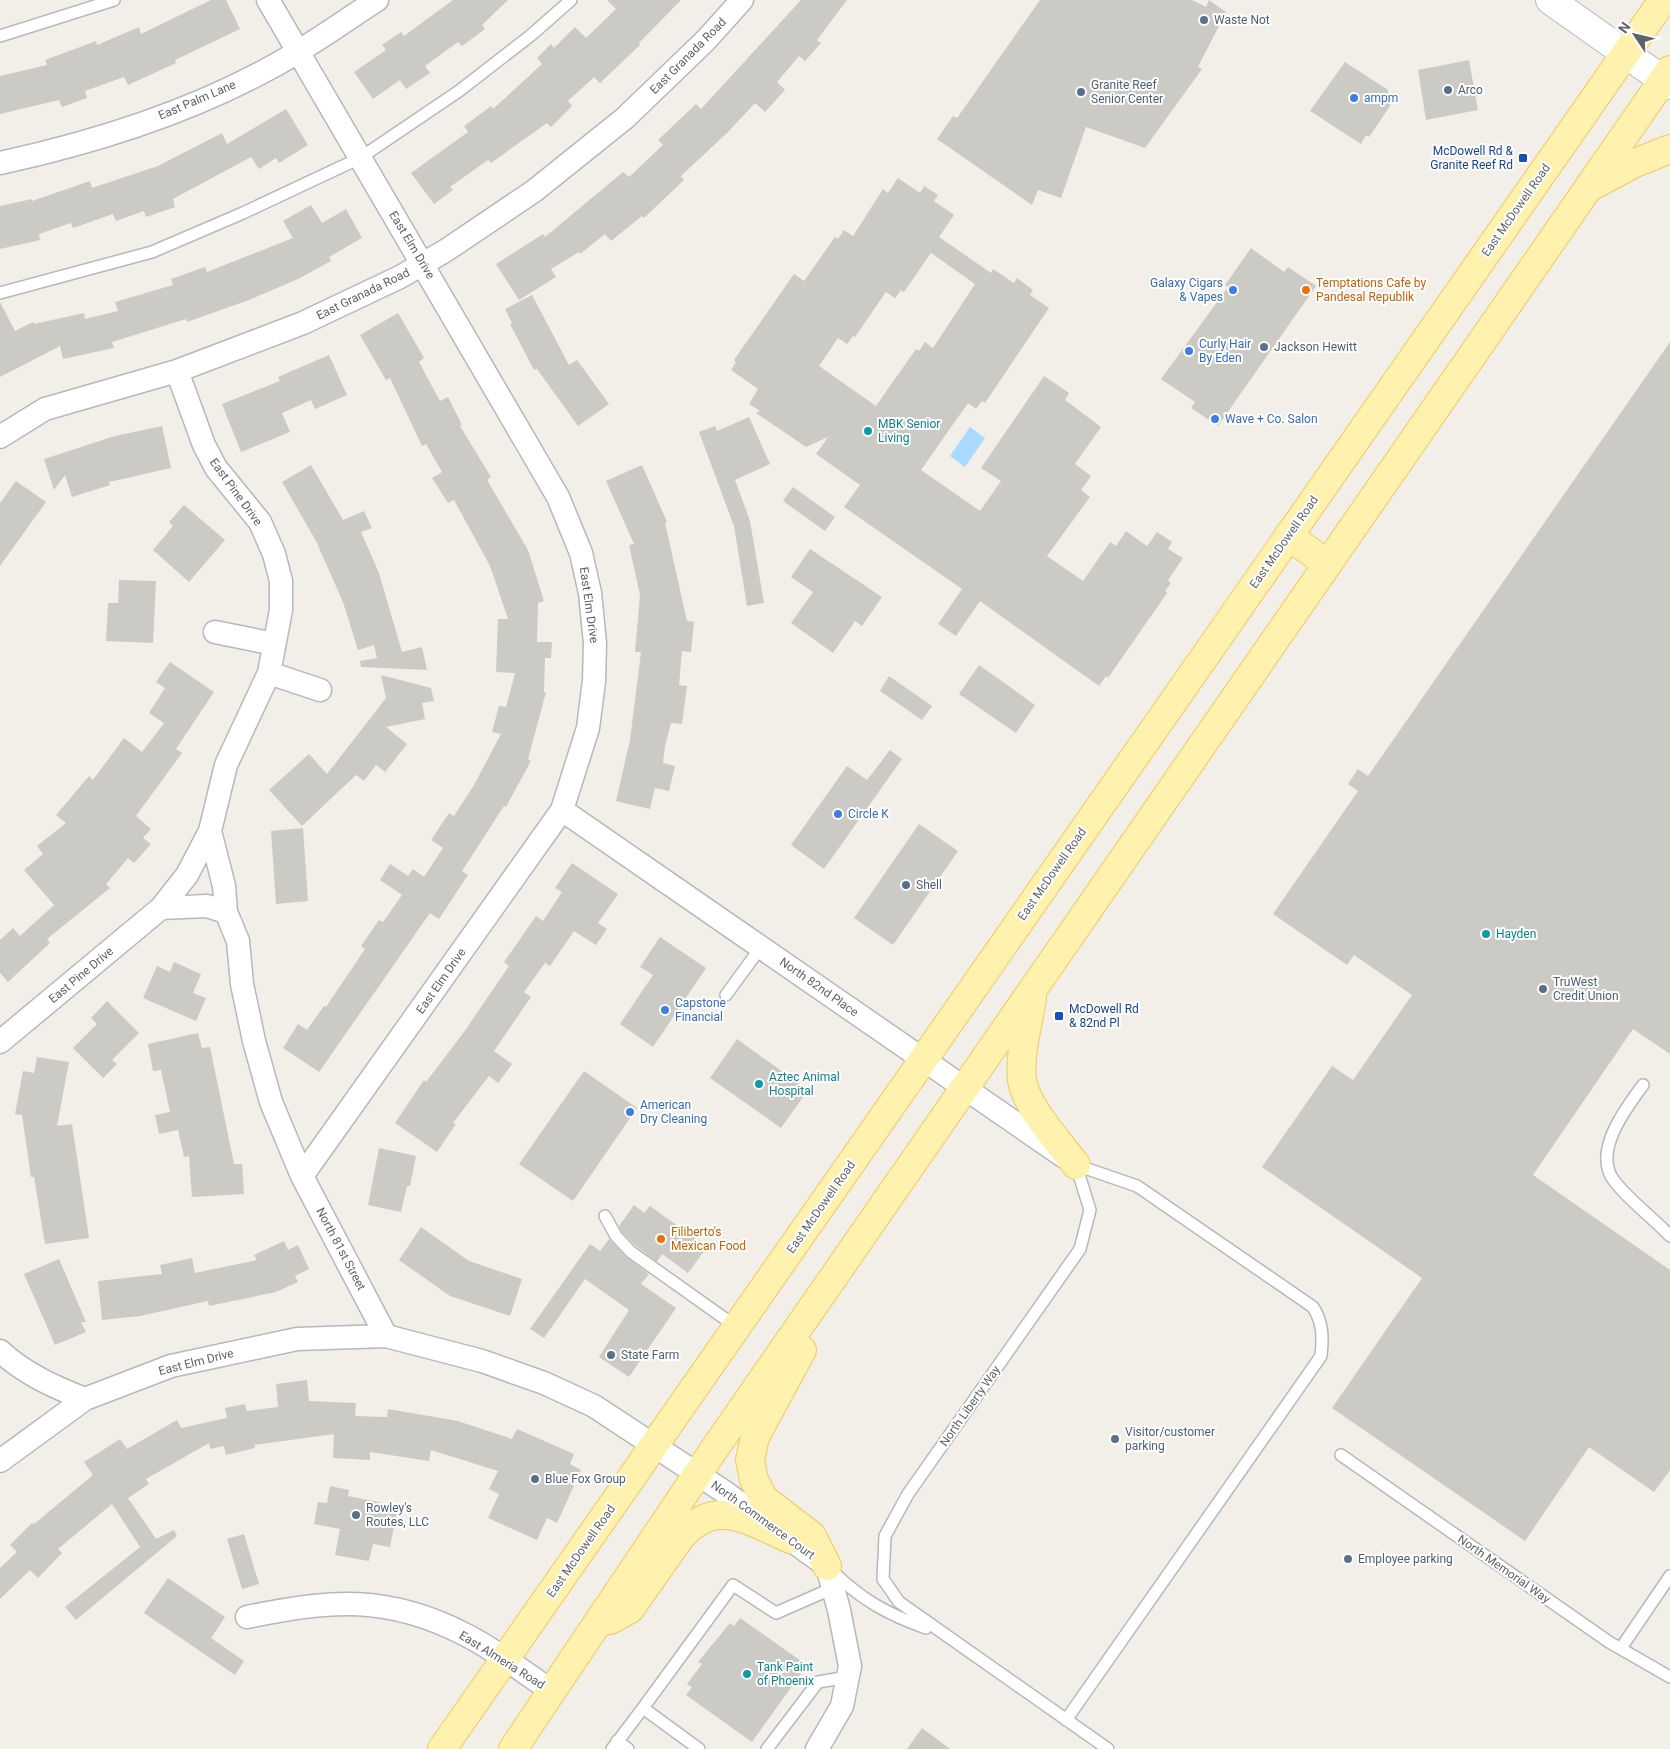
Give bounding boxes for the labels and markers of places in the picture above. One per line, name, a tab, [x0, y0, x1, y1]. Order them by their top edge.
place label: Waste Not	[1214, 13, 1270, 27]
marker: Waste Not	[1198, 14, 1210, 26]
place label: Granite Reef Senior Center	[1091, 78, 1163, 106]
place label: Arco	[1458, 83, 1483, 97]
marker: Arco	[1442, 84, 1454, 96]
marker: Granite Reef Senior Center	[1075, 86, 1087, 98]
place label: ampm	[1364, 91, 1398, 105]
marker: ampm	[1348, 92, 1360, 104]
place label: McDowell Rd & Granite Reef Rd	[1430, 144, 1514, 172]
marker: McDowell Rd & Granite Reef Rd	[1517, 152, 1529, 164]
place label: Galaxy Cigars & Vapes	[1150, 276, 1223, 304]
place label: Temptations Cafe by Pandesal Republik	[1316, 276, 1427, 304]
marker: Galaxy Cigars & Vapes	[1227, 284, 1239, 296]
marker: Temptations Cafe by Pandesal Republik	[1300, 284, 1312, 296]
place label: Curly Hair By Eden	[1199, 337, 1251, 365]
place label: Jackson Hewitt	[1274, 340, 1357, 354]
marker: Jackson Hewitt	[1258, 341, 1270, 353]
marker: Curly Hair By Eden	[1183, 345, 1195, 357]
place label: Wave + Co. Salon	[1225, 412, 1318, 426]
marker: Wave + Co. Salon	[1209, 413, 1221, 425]
place label: MBK Senior Living	[878, 417, 940, 445]
marker: MBK Senior Living	[862, 425, 874, 437]
place label: Circle K	[848, 807, 889, 821]
marker: Circle K	[832, 808, 844, 820]
place label: Shell	[916, 878, 942, 892]
marker: Shell	[900, 879, 912, 891]
place label: Hayden	[1496, 927, 1536, 941]
marker: Hayden	[1480, 928, 1492, 940]
place label: TruWest Credit Union	[1553, 975, 1619, 1003]
marker: TruWest Credit Union	[1537, 983, 1549, 995]
place label: Capstone Financial	[675, 996, 726, 1024]
place label: McDowell Rd & 82nd Pl	[1069, 1002, 1139, 1030]
marker: Capstone Financial	[659, 1004, 671, 1016]
marker: McDowell Rd & 82nd Pl	[1053, 1010, 1065, 1022]
place label: Aztec Animal Hospital	[769, 1070, 840, 1098]
marker: Aztec Animal Hospital	[753, 1078, 765, 1090]
place label: American Dry Cleaning	[640, 1098, 707, 1126]
marker: American Dry Cleaning	[624, 1106, 636, 1118]
place label: Filiberto's Mexican Food	[671, 1225, 746, 1253]
marker: Filiberto's Mexican Food	[655, 1233, 667, 1245]
place label: State Farm	[621, 1348, 679, 1362]
marker: State Farm	[605, 1349, 617, 1361]
place label: Visitor/customer parking	[1125, 1425, 1215, 1453]
marker: Visitor/customer parking	[1109, 1433, 1121, 1445]
place label: Blue Fox Group	[545, 1472, 626, 1486]
marker: Blue Fox Group	[529, 1473, 541, 1485]
place label: Rowley's Routes, LLC	[366, 1501, 429, 1529]
marker: Rowley's Routes, LLC	[350, 1509, 362, 1521]
place label: Employee parking	[1358, 1552, 1453, 1566]
marker: Employee parking	[1342, 1553, 1354, 1565]
place label: Tank Paint of Phoenix	[757, 1660, 814, 1688]
marker: Tank Paint of Phoenix	[741, 1668, 753, 1680]

